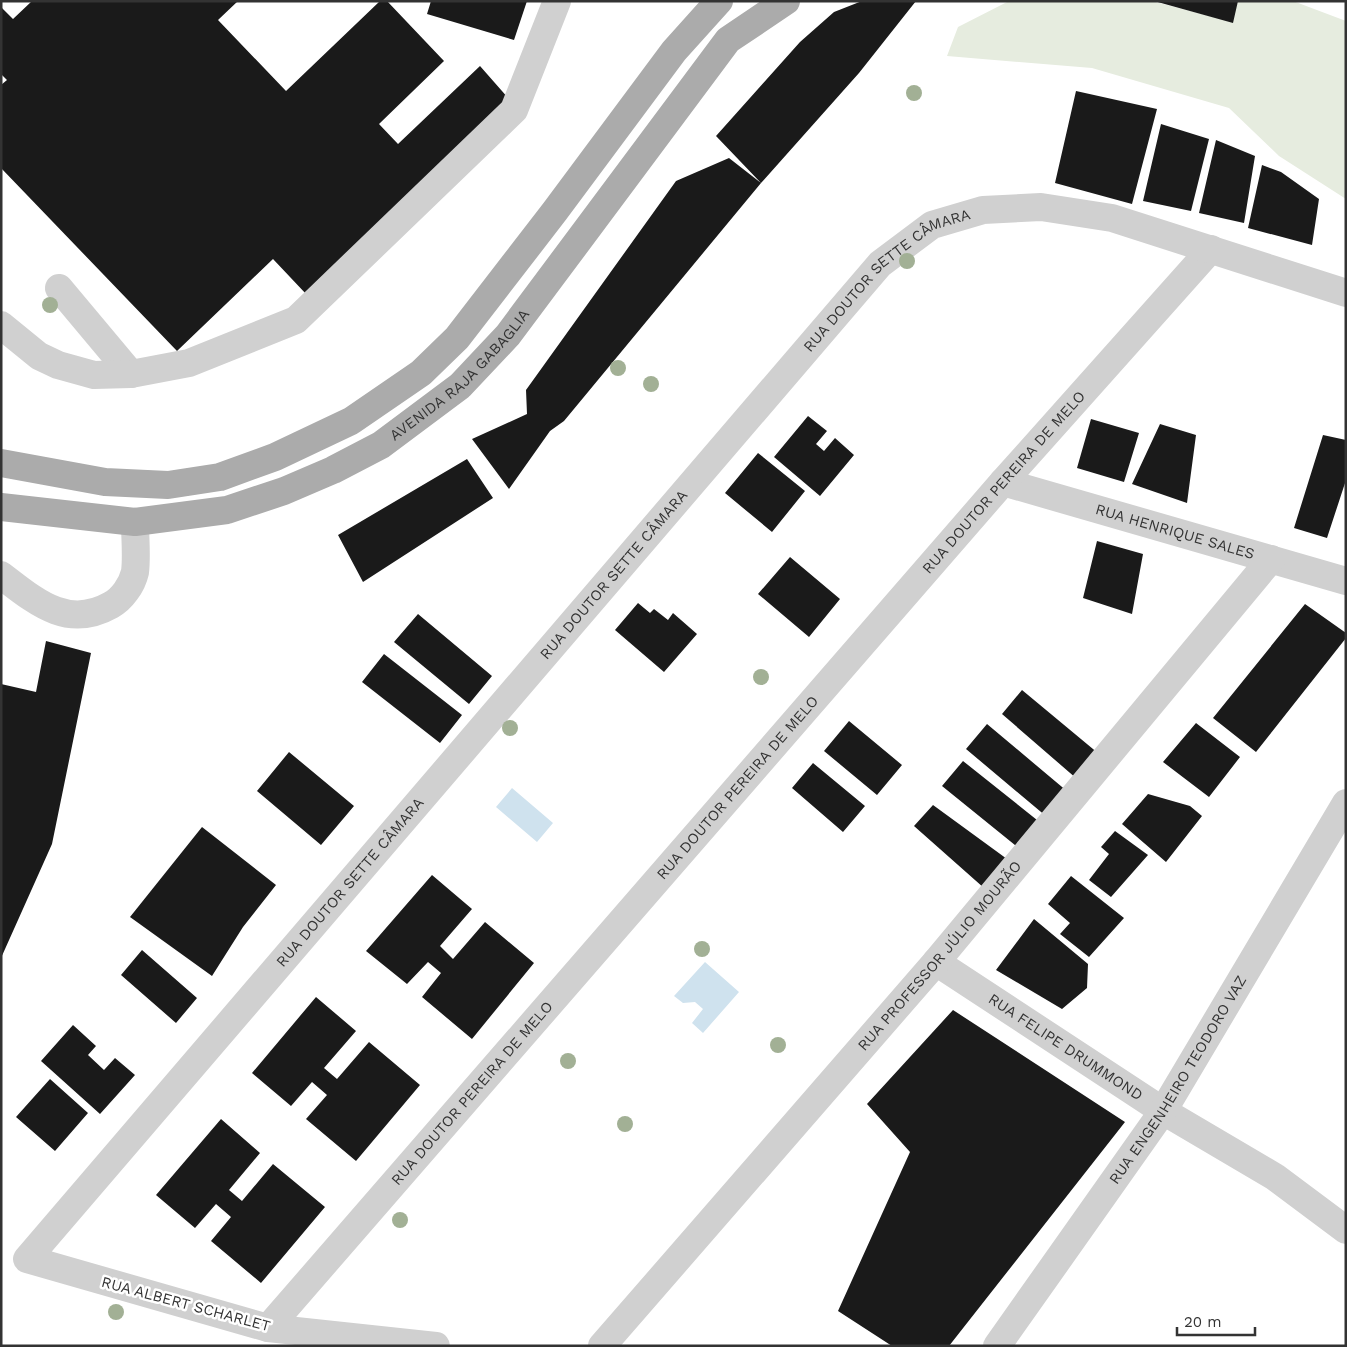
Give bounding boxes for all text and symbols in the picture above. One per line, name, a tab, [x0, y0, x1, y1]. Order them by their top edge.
street label: RUA DOUTOR SETTE CÂMARA	[800, 205, 972, 356]
street label: AVENIDA RAJA GABAGLIA	[386, 306, 533, 444]
street label: RUA DOUTOR PEREIRA DE MELO	[919, 387, 1089, 577]
street label: RUA DOUTOR SETTE CÂMARA	[536, 486, 691, 663]
street label: RUA HENRIQUE SALES	[1093, 500, 1257, 563]
street label: RUA DOUTOR PEREIRA DE MELO	[653, 692, 822, 883]
street label: RUA DOUTOR SETTE CÂMARA	[273, 794, 428, 971]
street label: RUA PROFESSOR JÚLIO MOURÃO	[854, 857, 1025, 1054]
street label: RUA ENGENHEIRO TEODORO VAZ	[1105, 972, 1250, 1188]
street label: RUA FELIPE DRUMMOND	[985, 990, 1146, 1104]
street label: RUA DOUTOR PEREIRA DE MELO	[387, 998, 557, 1189]
street label: RUA ALBERT SCHARLET	[100, 1273, 272, 1335]
scale bar	[1177, 1304, 1254, 1336]
text: 20 m	[1184, 1313, 1222, 1331]

